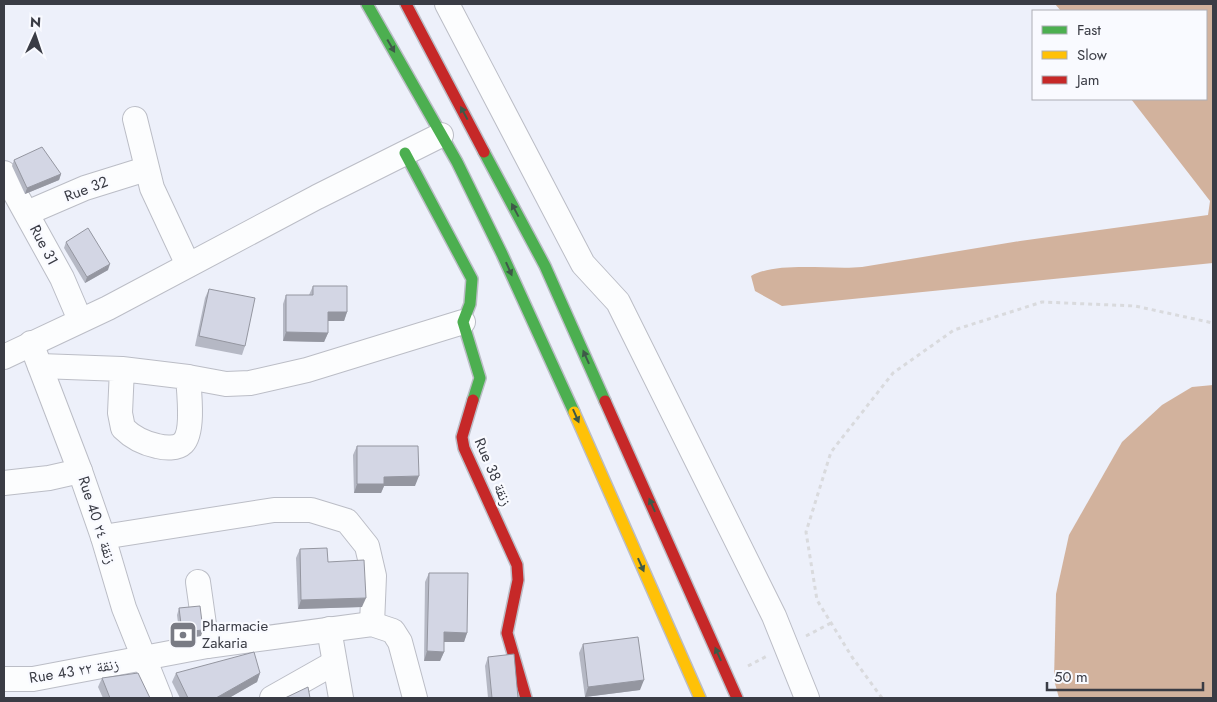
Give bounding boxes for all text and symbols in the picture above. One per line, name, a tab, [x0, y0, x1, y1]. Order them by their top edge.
north arrow	[10, 10, 60, 60]
legend	[1032, 10, 1207, 100]
text: N	[30, 12, 42, 32]
text: Fast	[1077, 19, 1101, 41]
one-way arrow	[387, 39, 395, 53]
text: Slow	[1077, 44, 1108, 66]
text: Jam	[1075, 69, 1100, 91]
one-way arrow	[460, 106, 468, 120]
street label: Rue 32	[61, 171, 111, 207]
one-way arrow	[511, 203, 519, 217]
street label: Rue 31	[24, 221, 64, 269]
one-way arrow	[505, 262, 513, 276]
one-way arrow	[581, 350, 589, 364]
one-way arrow	[573, 409, 581, 423]
street label: Rue 38 زنقة	[469, 435, 517, 510]
street label: Rue 40 زنقة ٢٤	[72, 473, 122, 567]
one-way arrow	[647, 498, 655, 512]
one-way arrow	[638, 558, 646, 572]
place label: Pharmacie Zakaria	[202, 615, 268, 654]
bank icon: Pharmacie Zakaria	[168, 620, 198, 650]
one-way arrow	[713, 647, 721, 661]
street label: Rue 43 زنقة ٢٢	[28, 653, 121, 689]
scale bar	[1047, 660, 1203, 692]
text: 50 m	[1054, 666, 1088, 688]

